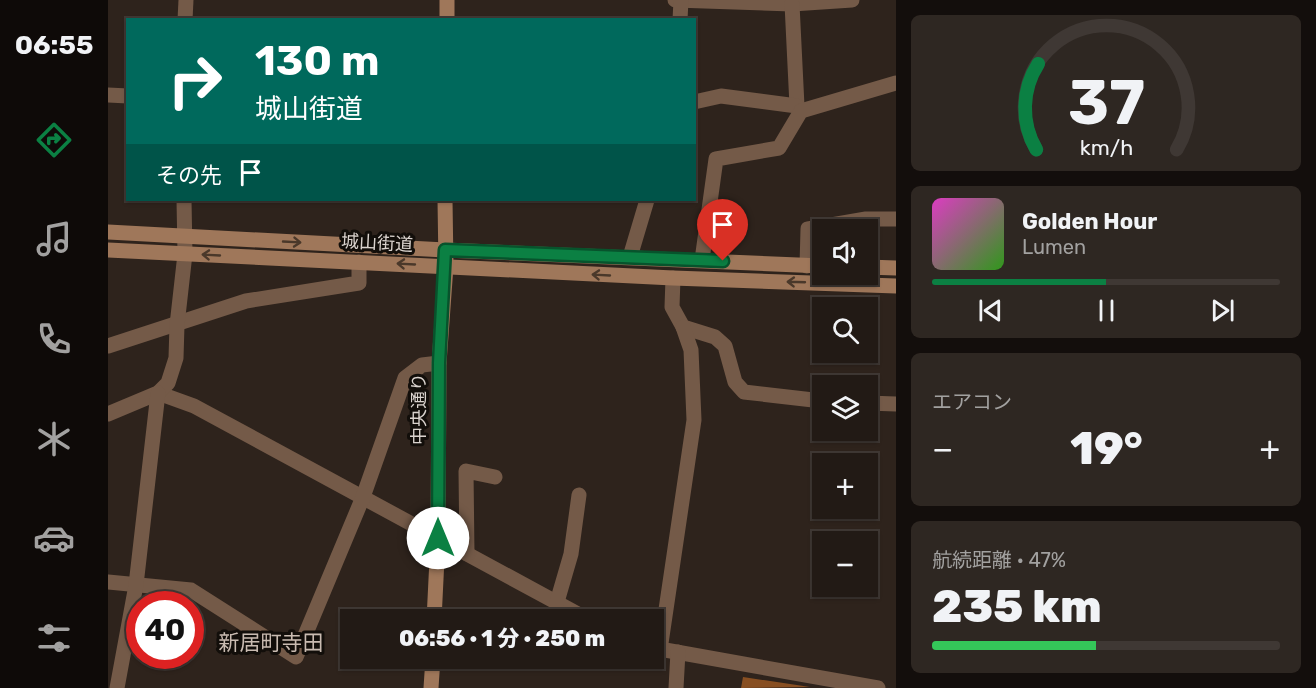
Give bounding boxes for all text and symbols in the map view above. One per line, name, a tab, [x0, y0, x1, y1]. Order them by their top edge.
text: 06:55	[15, 29, 93, 61]
text: 130 m	[255, 36, 380, 86]
icon: right	[156, 42, 234, 120]
text: 37	[1068, 66, 1144, 140]
text: 城山街道	[255, 93, 363, 125]
icon: directions	[33, 119, 75, 161]
text: km/h	[1079, 135, 1133, 160]
icon: arrive	[234, 156, 267, 189]
text: その先	[156, 162, 222, 189]
pin	[697, 199, 748, 261]
icon: arrive	[706, 208, 739, 241]
text: Golden Hour	[1022, 208, 1157, 235]
icon: music	[33, 218, 75, 260]
map controls	[812, 219, 878, 597]
button: sound	[812, 219, 878, 285]
street label: 城山街道	[340, 230, 414, 256]
text: Lumen	[1022, 235, 1086, 259]
one-way arrow	[282, 236, 302, 247]
one-way arrow	[202, 250, 222, 261]
one-way arrow	[397, 258, 417, 270]
one-way arrow	[591, 269, 611, 280]
one-way arrow	[786, 277, 806, 288]
icon: previous	[974, 294, 1007, 327]
icon: pause	[1090, 294, 1123, 327]
icon: next	[1206, 294, 1239, 327]
button: search	[812, 297, 878, 363]
icon: phone	[33, 318, 75, 360]
street label: 中央通り	[408, 373, 430, 445]
button: layers	[812, 375, 878, 441]
text: エアコン	[932, 390, 1012, 414]
icon: climate	[33, 418, 75, 460]
text: 19°	[1070, 422, 1143, 475]
text: −	[932, 429, 953, 468]
text: +	[1259, 429, 1280, 468]
button: +	[812, 453, 878, 519]
position arrow	[406, 506, 470, 570]
icon: car	[33, 517, 75, 559]
button: −	[812, 531, 878, 597]
text: 航続距離 · 47%	[932, 548, 1066, 572]
text: 235 km	[932, 580, 1102, 633]
speed limit sign: 40	[126, 591, 204, 669]
icon: filters	[33, 617, 75, 659]
text: 06:56 · 1 分 · 250 m	[399, 625, 605, 652]
district label: 新居町寺田	[219, 630, 324, 655]

